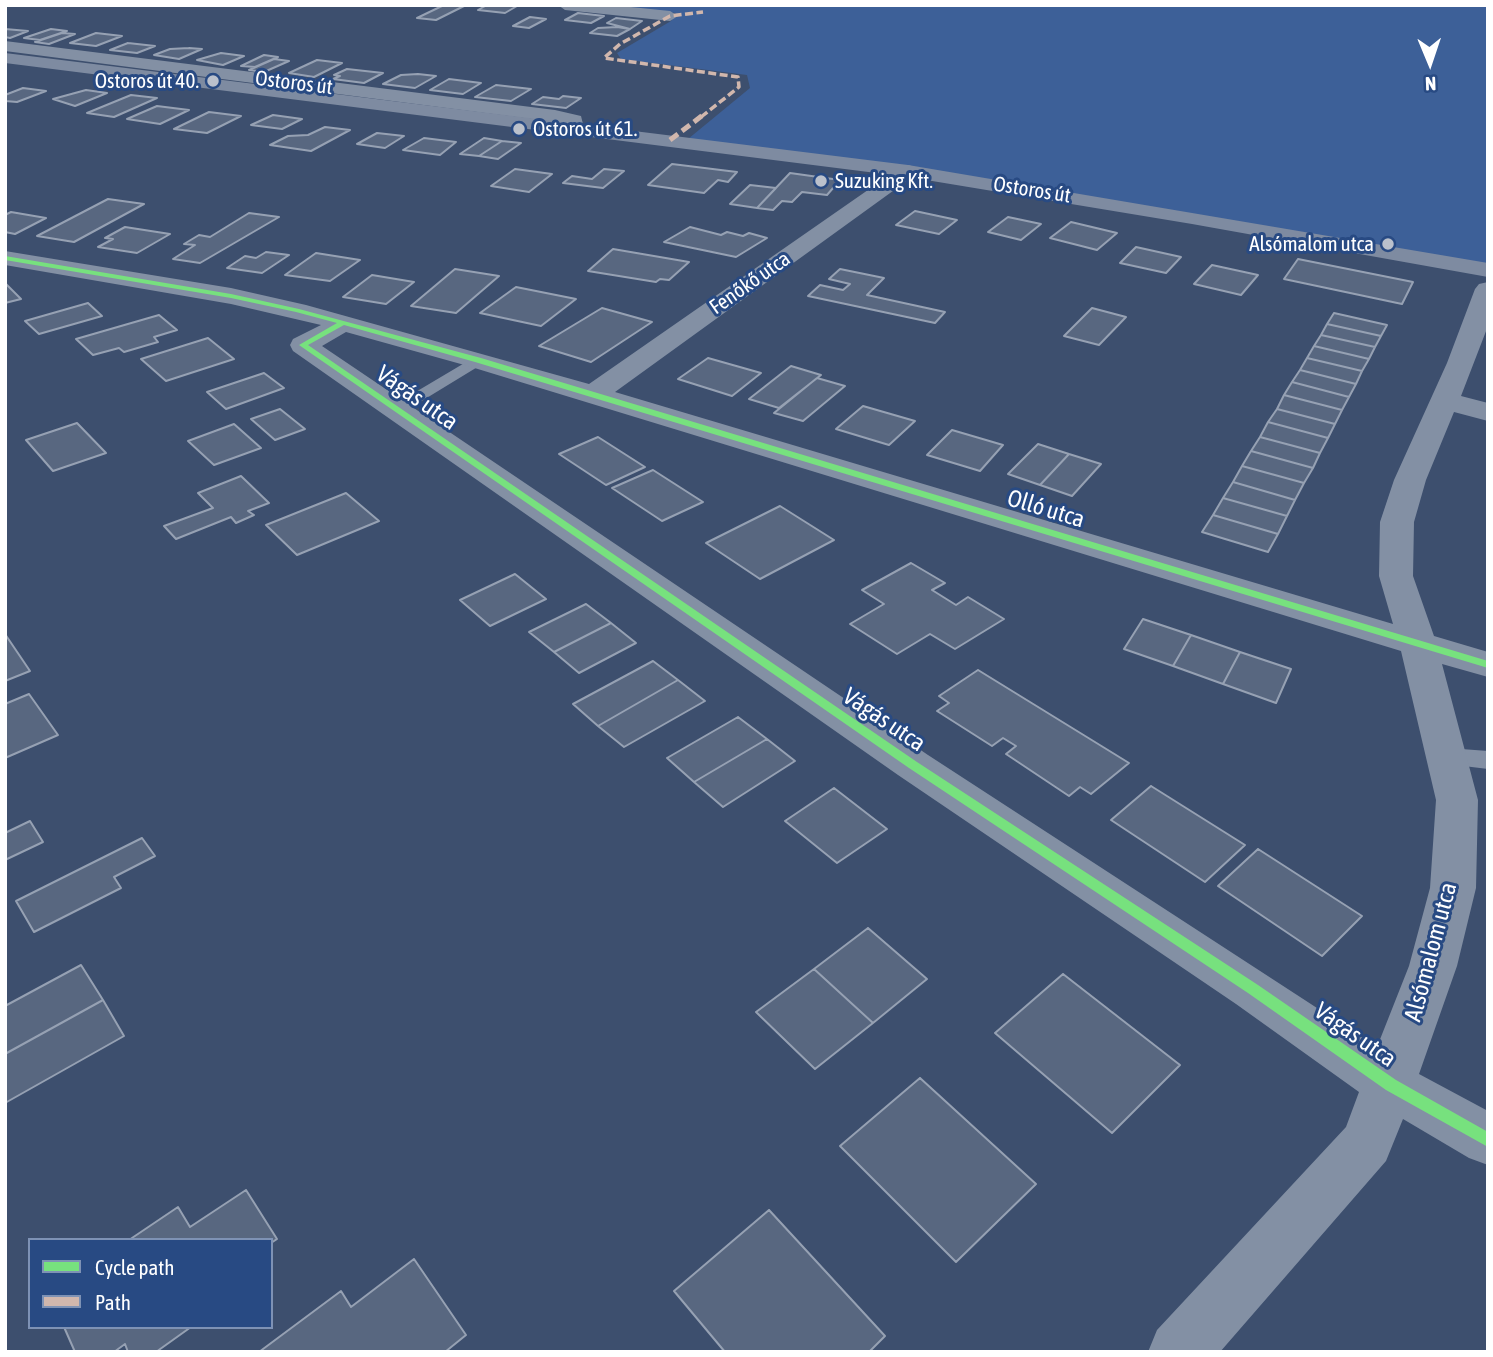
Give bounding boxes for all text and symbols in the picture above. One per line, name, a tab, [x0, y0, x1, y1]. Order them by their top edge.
north arrow	[1395, 28, 1465, 98]
street label: Ostoros út	[254, 66, 334, 100]
place label: Ostoros út 40.	[95, 68, 199, 94]
marker: Ostoros út 40.	[205, 73, 221, 89]
text: N	[1425, 73, 1437, 95]
place label: Ostoros út 61.	[533, 116, 637, 142]
marker: Ostoros út 61.	[511, 121, 527, 137]
place label: Suzuking Kft.	[835, 168, 933, 194]
street label: Ostoros út	[992, 171, 1072, 209]
marker: Suzuking Kft.	[813, 173, 829, 189]
place label: Alsómalom utca	[1249, 231, 1374, 257]
marker: Alsómalom utca	[1380, 236, 1396, 252]
street label: Fenőkő utca	[705, 246, 795, 320]
street label: Vágás utca	[371, 359, 463, 437]
street label: Olló utca	[1004, 484, 1088, 534]
street label: Vágás utca	[837, 682, 931, 758]
street label: Alsómalom utca	[1399, 879, 1463, 1025]
street label: Vágás utca	[1309, 996, 1401, 1074]
legend	[28, 1238, 273, 1329]
text: Cycle path	[95, 1255, 174, 1279]
text: Path	[95, 1290, 131, 1314]

